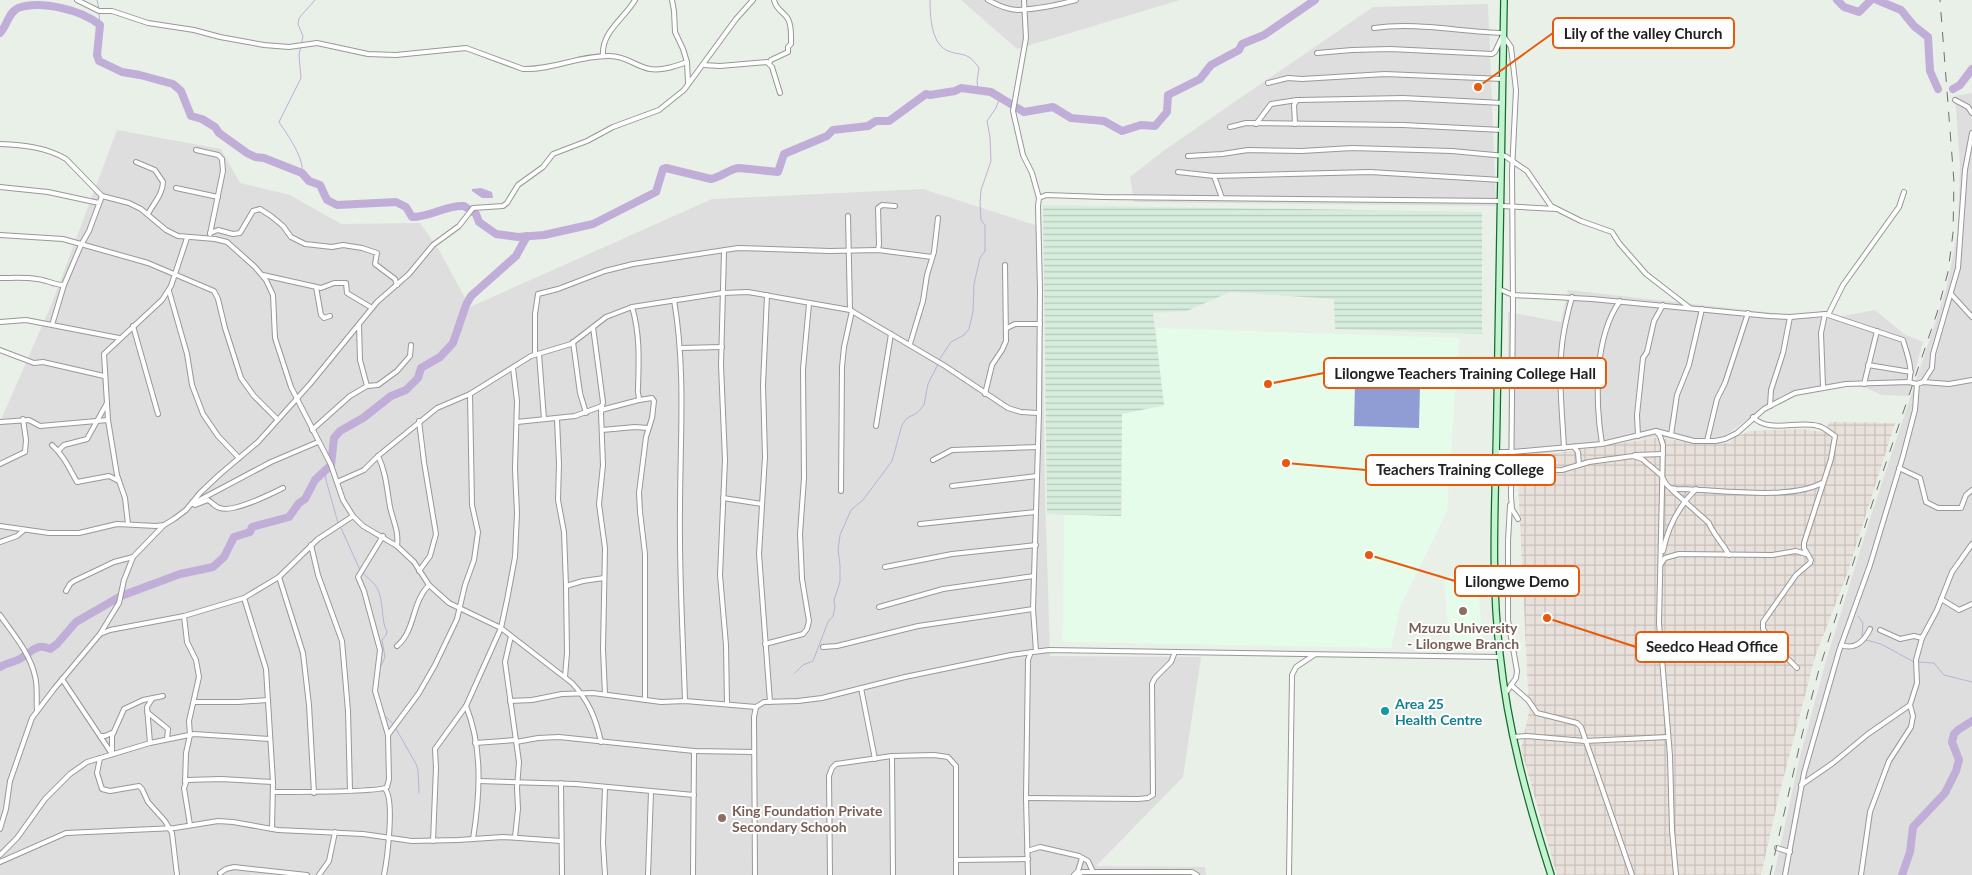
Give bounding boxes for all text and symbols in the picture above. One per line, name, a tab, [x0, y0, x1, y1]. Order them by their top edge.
callout: Lily of the valley Church	[1553, 18, 1734, 48]
text: Lily of the valley Church	[1564, 24, 1722, 42]
callout: Lilongwe Teachers Training College Hall	[1324, 358, 1606, 388]
text: Lilongwe Teachers Training College Hall	[1334, 364, 1596, 382]
callout: Teachers Training College	[1366, 455, 1555, 485]
text: Teachers Training College	[1376, 460, 1544, 478]
callout: Lilongwe Demo	[1455, 566, 1579, 596]
text: Lilongwe Demo	[1465, 572, 1570, 590]
marker: Mzuzu University - Lilongwe Branch	[1457, 605, 1469, 617]
place label: Mzuzu University - Lilongwe Branch	[1407, 619, 1519, 652]
callout: Seedco Head Office	[1636, 632, 1788, 662]
text: Seedco Head Office	[1646, 637, 1778, 655]
place label: Area 25 Health Centre	[1394, 695, 1483, 728]
marker: Area 25 Health Centre	[1379, 705, 1391, 717]
place label: King Foundation Private Secondary Schooh	[732, 802, 883, 835]
marker: King Foundation Private Secondary Schooh	[716, 812, 728, 824]

